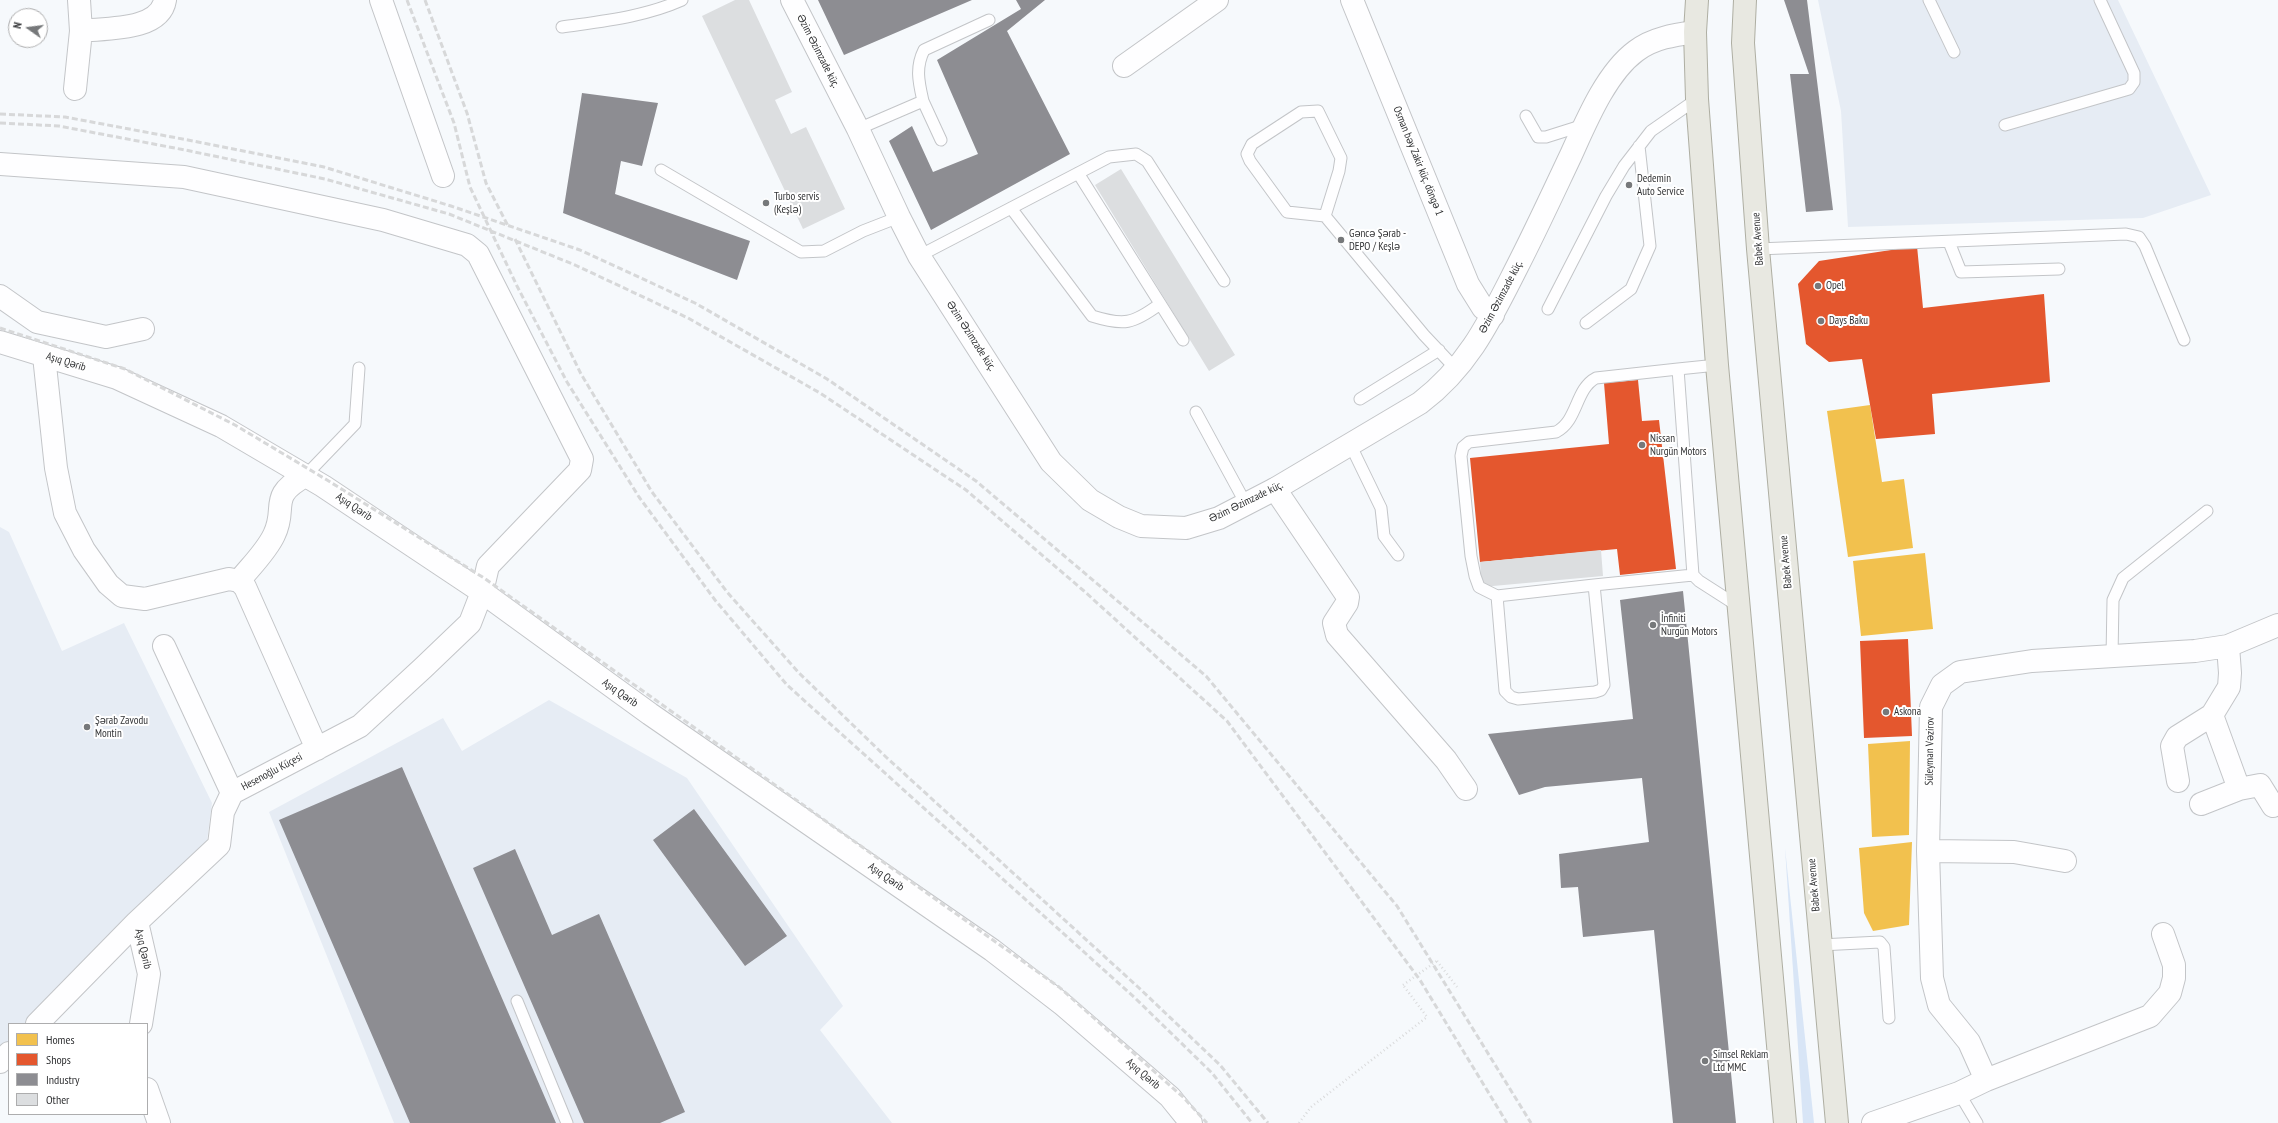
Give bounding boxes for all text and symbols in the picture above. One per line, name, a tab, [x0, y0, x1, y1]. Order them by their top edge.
north arrow	[8, 8, 48, 48]
street label: Əzim Əzimzade küç.	[794, 12, 842, 90]
text: N	[10, 21, 25, 30]
street label: Osman bəy Zakir küç. döngə 1	[1390, 104, 1446, 218]
place label: Dedemin Auto Service	[1637, 172, 1684, 198]
marker: Dedemin Auto Service	[1624, 180, 1634, 190]
place label: Turbo servis (Keşlə)	[774, 190, 819, 216]
marker: Turbo servis (Keşlə)	[761, 198, 771, 208]
street label: Babek Avenue	[1750, 212, 1766, 266]
place label: Gəncə Şərab - DEPO / Keşlə	[1349, 227, 1406, 253]
marker: Gəncə Şərab - DEPO / Keşlə	[1336, 235, 1346, 245]
street label: Əzim Əzimzade küç.	[1476, 258, 1526, 336]
place label: Opel	[1826, 279, 1844, 293]
marker: Opel	[1813, 281, 1823, 291]
street label: Əzim Əzimzade küç.	[943, 299, 999, 373]
place label: Days Baku	[1829, 314, 1868, 328]
marker: Days Baku	[1816, 316, 1826, 326]
street label: Aşıq Qərib	[45, 350, 87, 374]
place label: Nissan Nurgün Motors	[1650, 432, 1707, 458]
marker: Nissan Nurgün Motors	[1637, 440, 1647, 450]
street label: Əzim Əzimzade küç.	[1207, 478, 1285, 526]
street label: Aşıq Qərib	[333, 490, 375, 524]
street label: Babek Avenue	[1777, 535, 1795, 589]
place label: İnfiniti Nurgün Motors	[1661, 612, 1718, 638]
marker: İnfiniti Nurgün Motors	[1648, 620, 1658, 630]
street label: Aşıq Qərib	[600, 676, 640, 710]
place label: Askona	[1894, 705, 1921, 719]
marker: Askona	[1881, 707, 1891, 717]
place label: Şərab Zavodu Montin	[95, 714, 148, 740]
street label: Süleyman Vəzirov	[1923, 717, 1937, 785]
marker: Şərab Zavodu Montin	[82, 722, 92, 732]
street label: Hesenoğlu Küçesi	[239, 750, 305, 794]
street label: Babek Avenue	[1805, 858, 1823, 912]
street label: Aşıq Qərib	[866, 860, 906, 894]
street label: Aşıq Qərib	[132, 928, 154, 970]
legend	[8, 1023, 148, 1115]
text: Homes	[46, 1032, 74, 1047]
place label: Simsel Reklam Ltd MMC	[1713, 1048, 1768, 1074]
text: Shops	[46, 1052, 71, 1067]
street label: Aşıq Qərib	[1123, 1056, 1163, 1092]
marker: Simsel Reklam Ltd MMC	[1700, 1056, 1710, 1066]
text: Industry	[46, 1072, 80, 1087]
text: Other	[46, 1092, 69, 1107]

